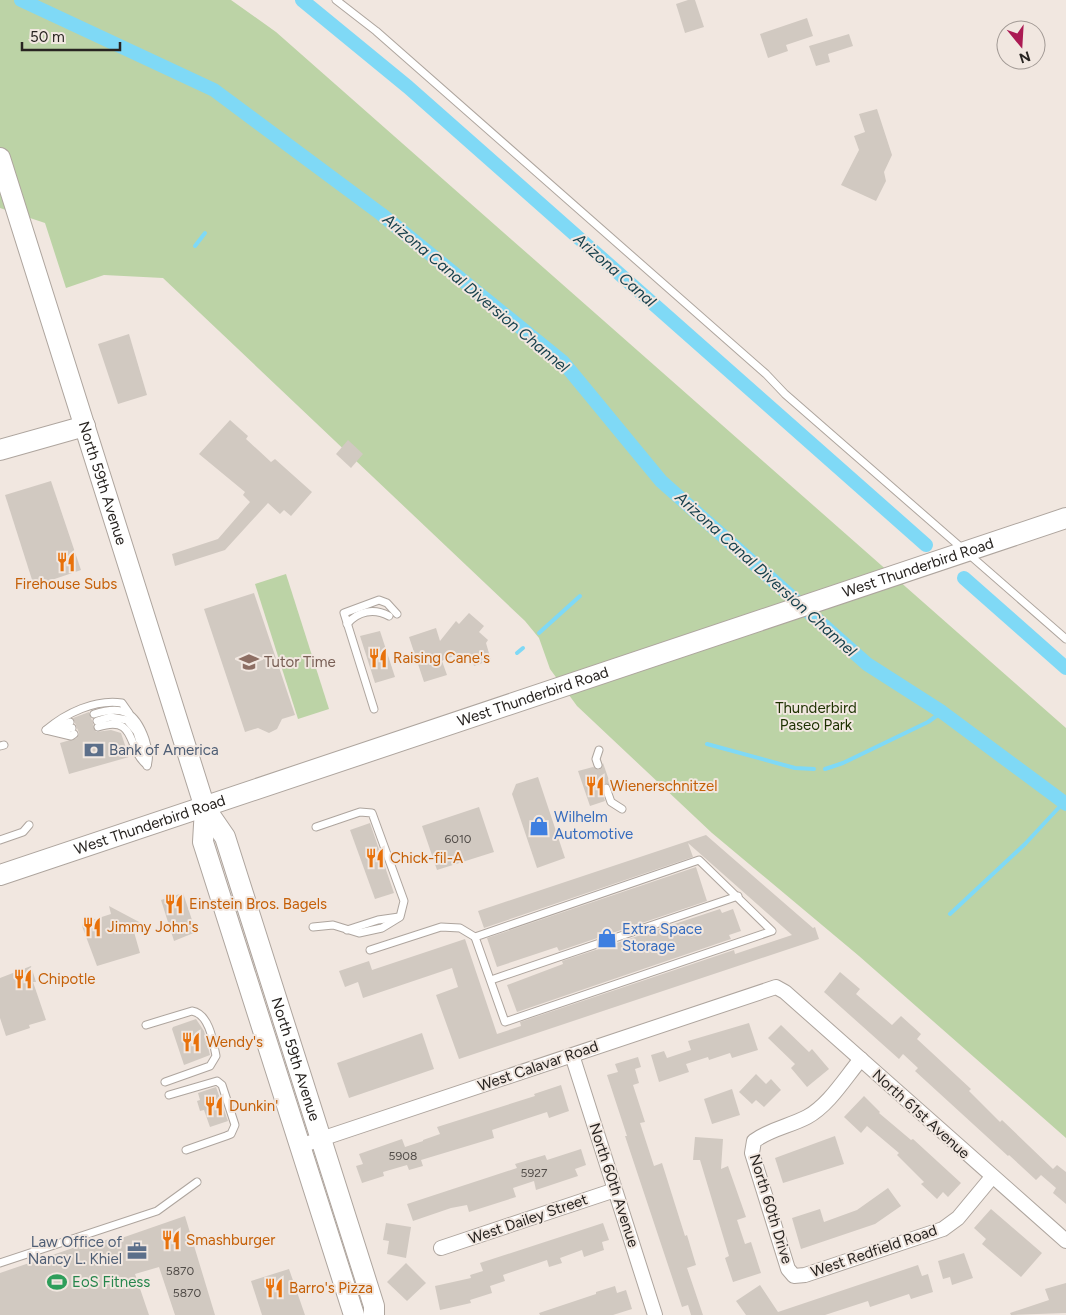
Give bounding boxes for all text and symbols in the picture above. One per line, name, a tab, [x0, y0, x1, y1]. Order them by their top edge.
scale bar	[22, 20, 120, 52]
north arrow	[996, 20, 1046, 70]
text: 50 m	[30, 28, 65, 46]
text: N	[1017, 47, 1033, 67]
water label: Arizona Canal Diversion Channel	[378, 209, 573, 377]
water label: Arizona Canal	[569, 229, 660, 311]
street label: North 59th Avenue	[75, 419, 131, 547]
water label: Arizona Canal Diversion Channel	[671, 487, 861, 661]
street label: West Thunderbird Road	[840, 534, 996, 601]
restaurant icon: Firehouse Subs	[55, 551, 77, 573]
place label: Firehouse Subs	[15, 575, 117, 593]
restaurant icon: Raising Cane's	[367, 647, 389, 669]
place label: Raising Cane's	[393, 649, 490, 667]
school or university icon: Tutor Time	[238, 651, 260, 673]
place label: Tutor Time	[264, 653, 336, 671]
street label: West Thunderbird Road	[455, 663, 611, 730]
park label: Thunderbird Paseo Park	[775, 699, 857, 734]
bank icon: Bank of America	[83, 739, 105, 761]
place label: Bank of America	[109, 741, 219, 759]
restaurant icon: Wienerschnitzel	[584, 775, 606, 797]
place label: Wienerschnitzel	[610, 777, 718, 795]
street label: West Thunderbird Road	[72, 791, 228, 858]
place label: Wilhelm Automotive	[554, 808, 633, 843]
shop icon: Wilhelm Automotive	[528, 815, 550, 837]
house number: 6010	[444, 832, 472, 846]
restaurant icon: Chick-fil-A	[364, 847, 386, 869]
place label: Chick-fil-A	[390, 849, 463, 867]
restaurant icon: Einstein Bros. Bagels	[163, 893, 185, 915]
place label: Einstein Bros. Bagels	[189, 895, 327, 913]
restaurant icon: Jimmy John's	[81, 916, 103, 938]
place label: Jimmy John's	[107, 918, 198, 936]
place label: Extra Space Storage	[622, 920, 702, 955]
shop icon: Extra Space Storage	[596, 927, 618, 949]
restaurant icon: Chipotle	[12, 968, 34, 990]
place label: Chipotle	[38, 970, 95, 988]
street label: North 59th Avenue	[268, 995, 324, 1123]
restaurant icon: Wendy's	[180, 1031, 202, 1053]
place label: Wendy's	[206, 1033, 263, 1051]
street label: West Calavar Road	[475, 1037, 601, 1095]
street label: North 61st Avenue	[869, 1066, 973, 1162]
restaurant icon: Dunkin'	[203, 1095, 225, 1117]
place label: Dunkin'	[229, 1097, 278, 1115]
street label: North 60th Avenue	[585, 1121, 643, 1249]
house number: 5908	[389, 1149, 417, 1163]
street label: North 60th Drive	[746, 1152, 796, 1266]
house number: 5927	[521, 1166, 548, 1180]
street label: West Dailey Street	[466, 1190, 590, 1248]
street label: West Redfield Road	[809, 1221, 939, 1281]
restaurant icon: Smashburger	[160, 1229, 182, 1251]
place label: Smashburger	[186, 1231, 275, 1249]
place label: Law Office of Nancy L. Khiel	[28, 1233, 122, 1268]
office icon: Law Office of Nancy L. Khiel	[126, 1240, 148, 1262]
house number: 5870	[166, 1264, 195, 1278]
sports icon: EoS Fitness	[46, 1271, 68, 1293]
place label: EoS Fitness	[72, 1273, 150, 1291]
restaurant icon: Barro's Pizza	[263, 1277, 285, 1299]
place label: Barro's Pizza	[289, 1279, 373, 1297]
house number: 5870	[173, 1286, 202, 1300]

